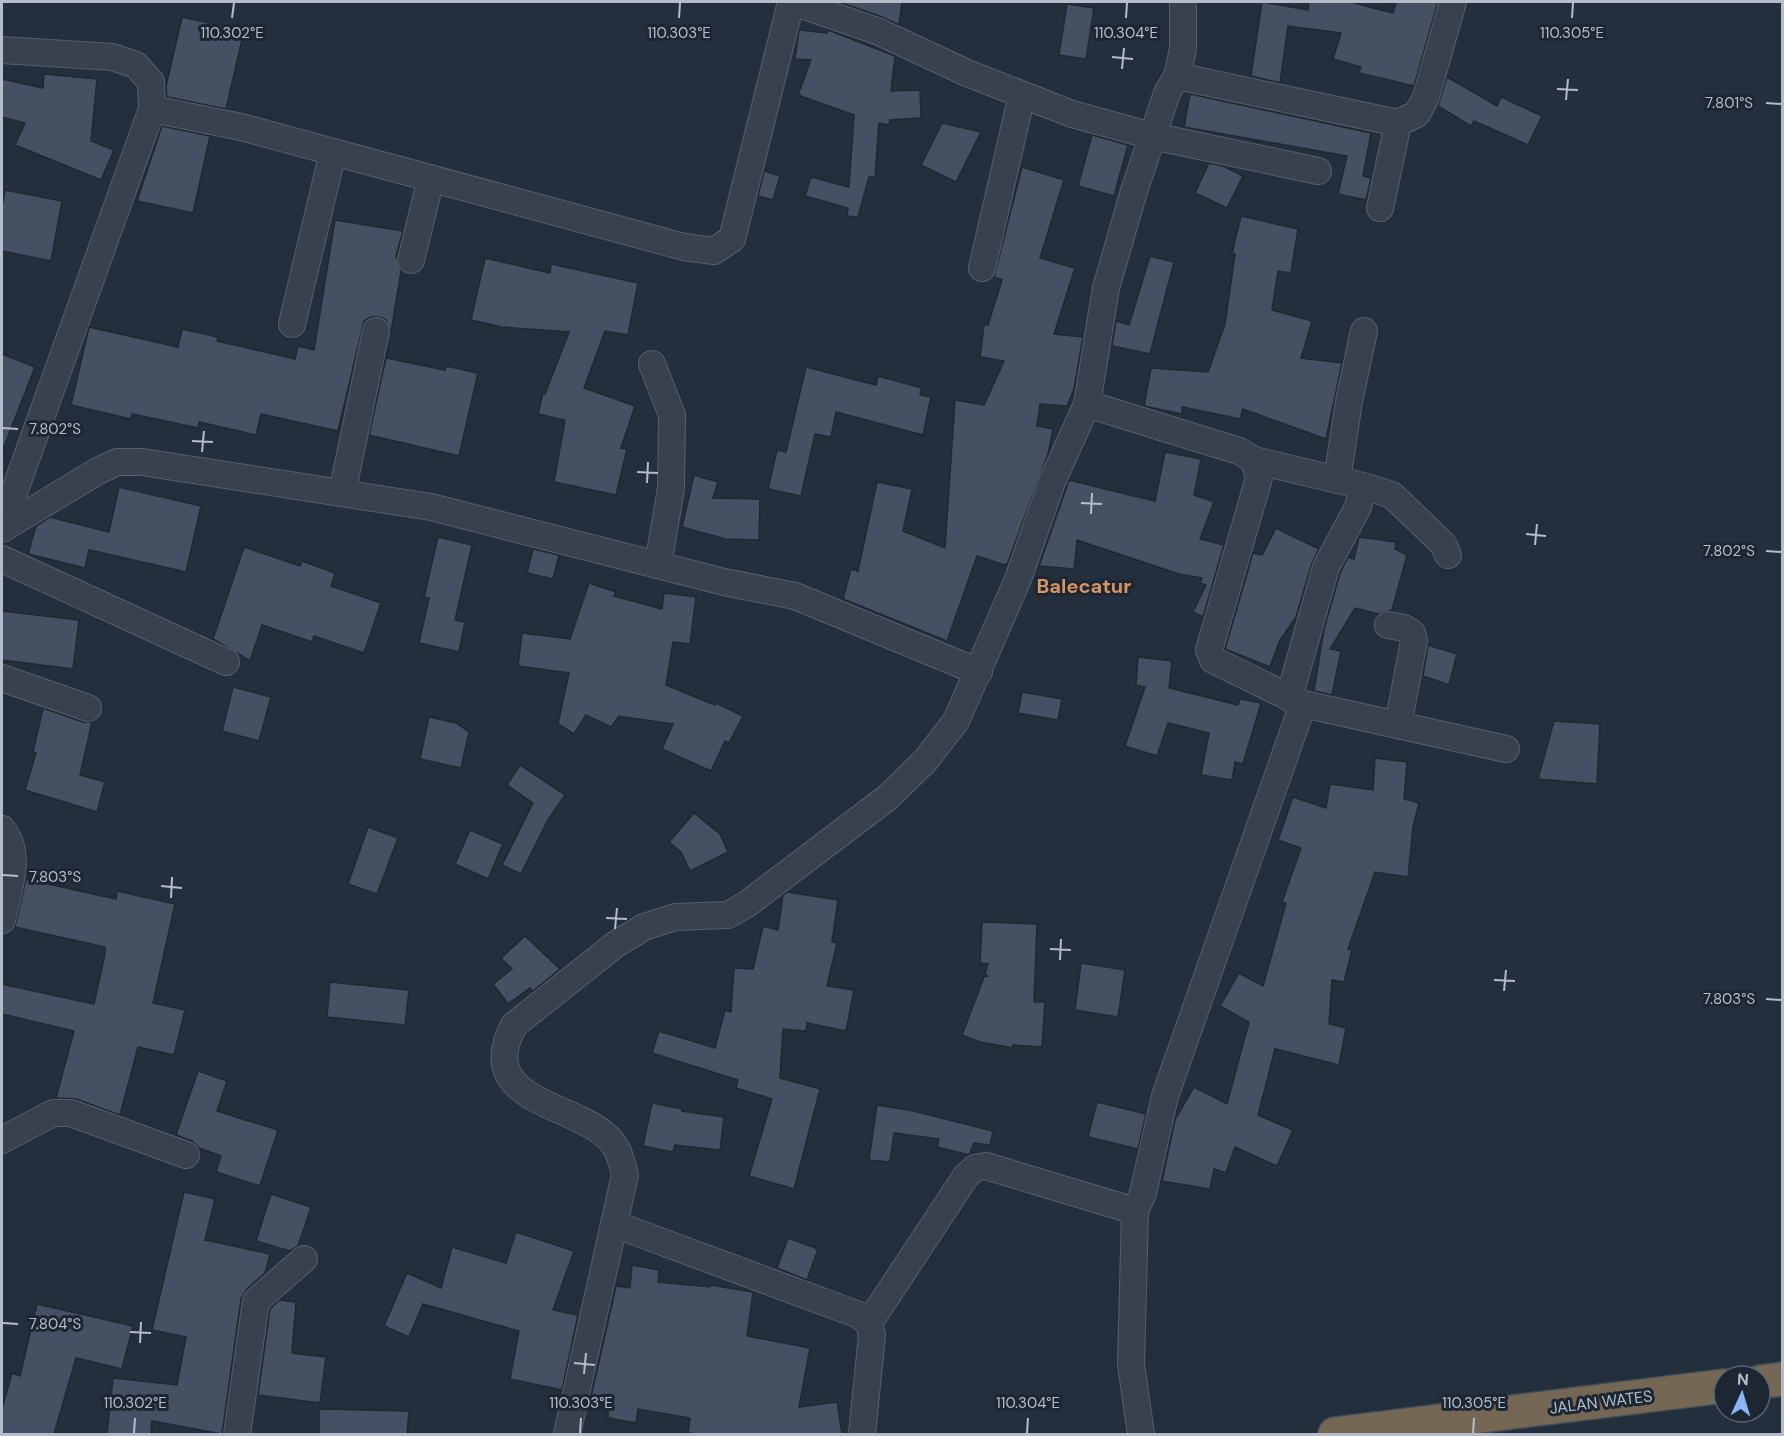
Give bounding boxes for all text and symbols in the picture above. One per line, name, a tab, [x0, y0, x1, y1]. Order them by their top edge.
text: 110.302°E	[200, 23, 264, 43]
text: 110.303°E	[647, 23, 711, 43]
text: 110.304°E	[1094, 23, 1158, 43]
text: 110.305°E	[1540, 23, 1604, 43]
text: 7.801°S	[1705, 93, 1753, 113]
text: 7.802°S	[29, 419, 81, 439]
text: 7.802°S	[1703, 541, 1755, 561]
district label: Balecatur	[1037, 573, 1131, 599]
text: 7.803°S	[29, 867, 81, 887]
text: 7.803°S	[1703, 989, 1755, 1009]
text: 7.804°S	[29, 1314, 81, 1334]
north arrow	[1712, 1364, 1772, 1424]
text: N	[1736, 1369, 1750, 1390]
street label: JALAN WATES	[1548, 1385, 1654, 1419]
text: 110.302°E	[103, 1393, 167, 1413]
text: 110.303°E	[549, 1393, 613, 1413]
text: 110.304°E	[996, 1393, 1060, 1413]
text: 110.305°E	[1442, 1393, 1506, 1413]

